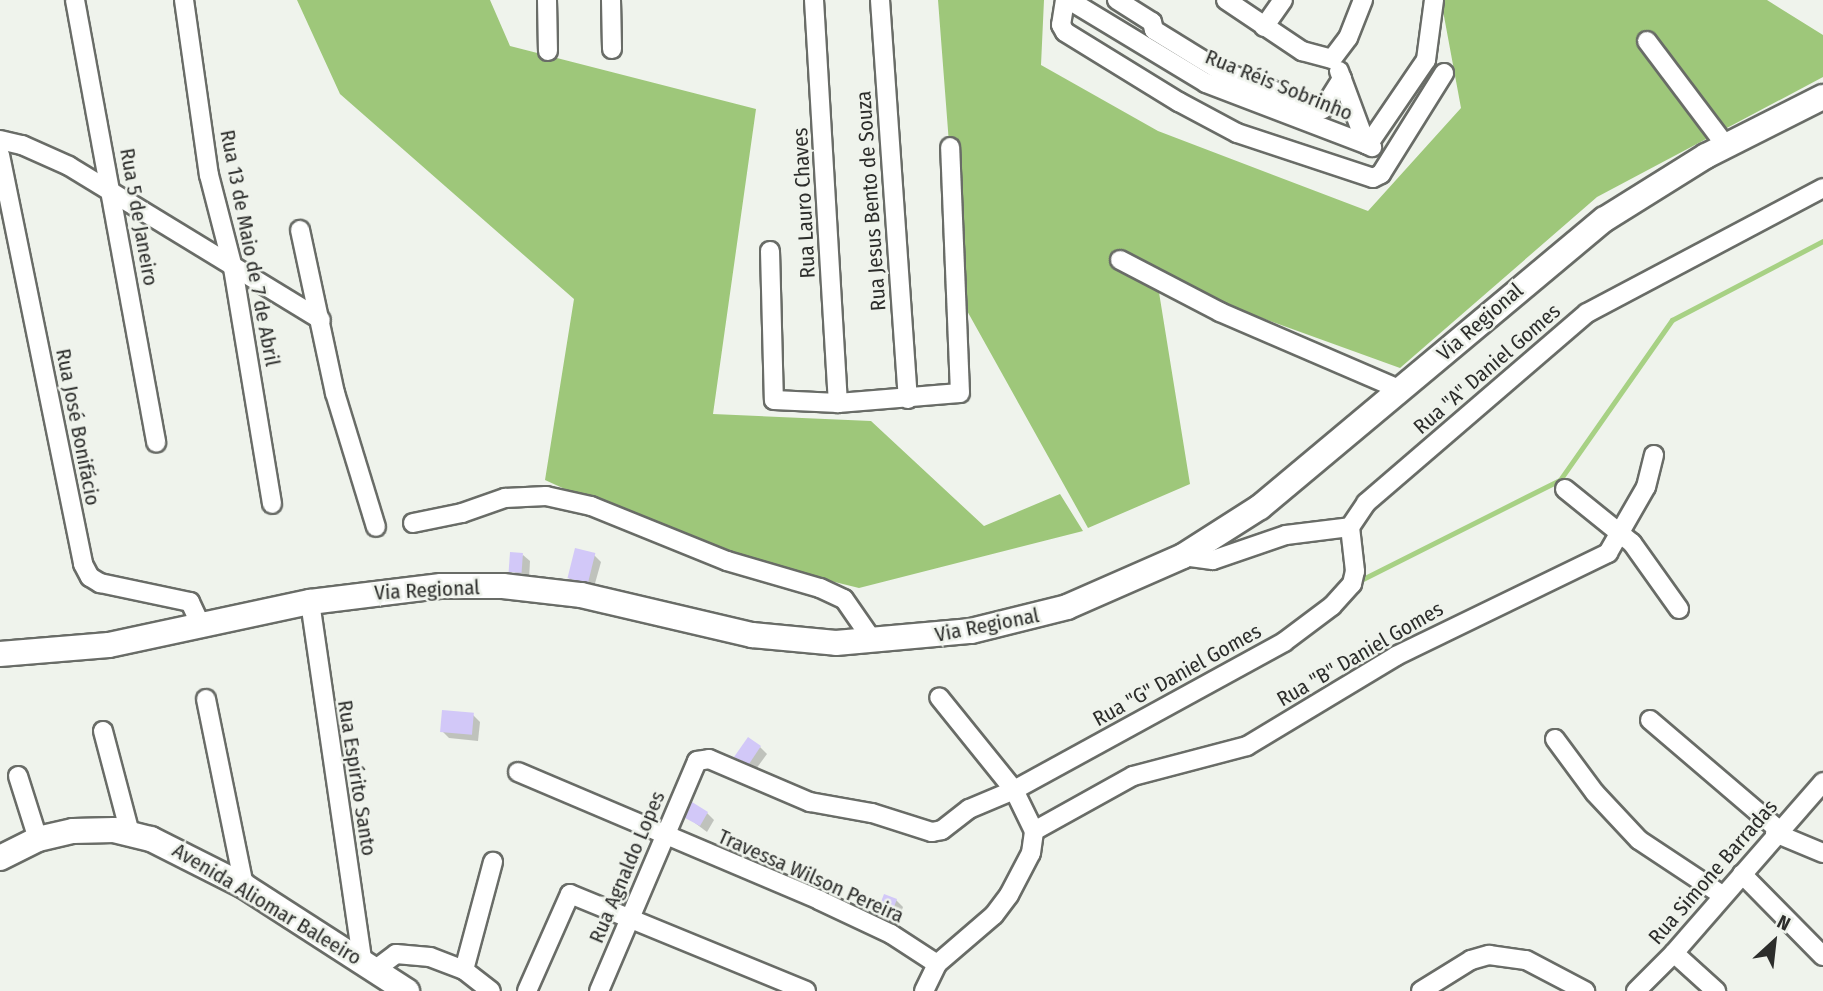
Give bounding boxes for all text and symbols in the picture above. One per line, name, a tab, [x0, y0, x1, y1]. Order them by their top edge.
street label: Rua Réis Sobrinho	[1202, 44, 1356, 126]
street label: Rua Jesus Bento de Souza	[851, 90, 891, 312]
street label: Rua Lauro Chaves	[787, 127, 821, 279]
street label: Rua 13 de Maio de 7 de Abril	[215, 128, 285, 368]
street label: Rua 5 de Janeiro	[114, 146, 164, 288]
street label: Via Regional	[1432, 278, 1528, 366]
street label: Rua "A" Daniel Gomes	[1408, 298, 1566, 440]
street label: Rua José Bonifácio	[50, 346, 106, 508]
street label: Via Regional	[374, 575, 480, 605]
street label: Rua "B" Daniel Gomes	[1272, 596, 1448, 712]
street label: Via Regional	[933, 603, 1041, 647]
street label: Rua "G" Daniel Gomes	[1089, 618, 1265, 732]
street label: Rua Espírito Santo	[332, 698, 382, 858]
street label: Rua Agnaldo Lopes	[584, 787, 670, 947]
street label: Rua Simone Barradas	[1643, 795, 1783, 949]
street label: Travessa Wilson Pereira	[714, 824, 908, 928]
street label: Avenida Aliomar Baleeiro	[168, 838, 366, 970]
north arrow	[1739, 907, 1809, 977]
text: N	[1773, 910, 1794, 936]

